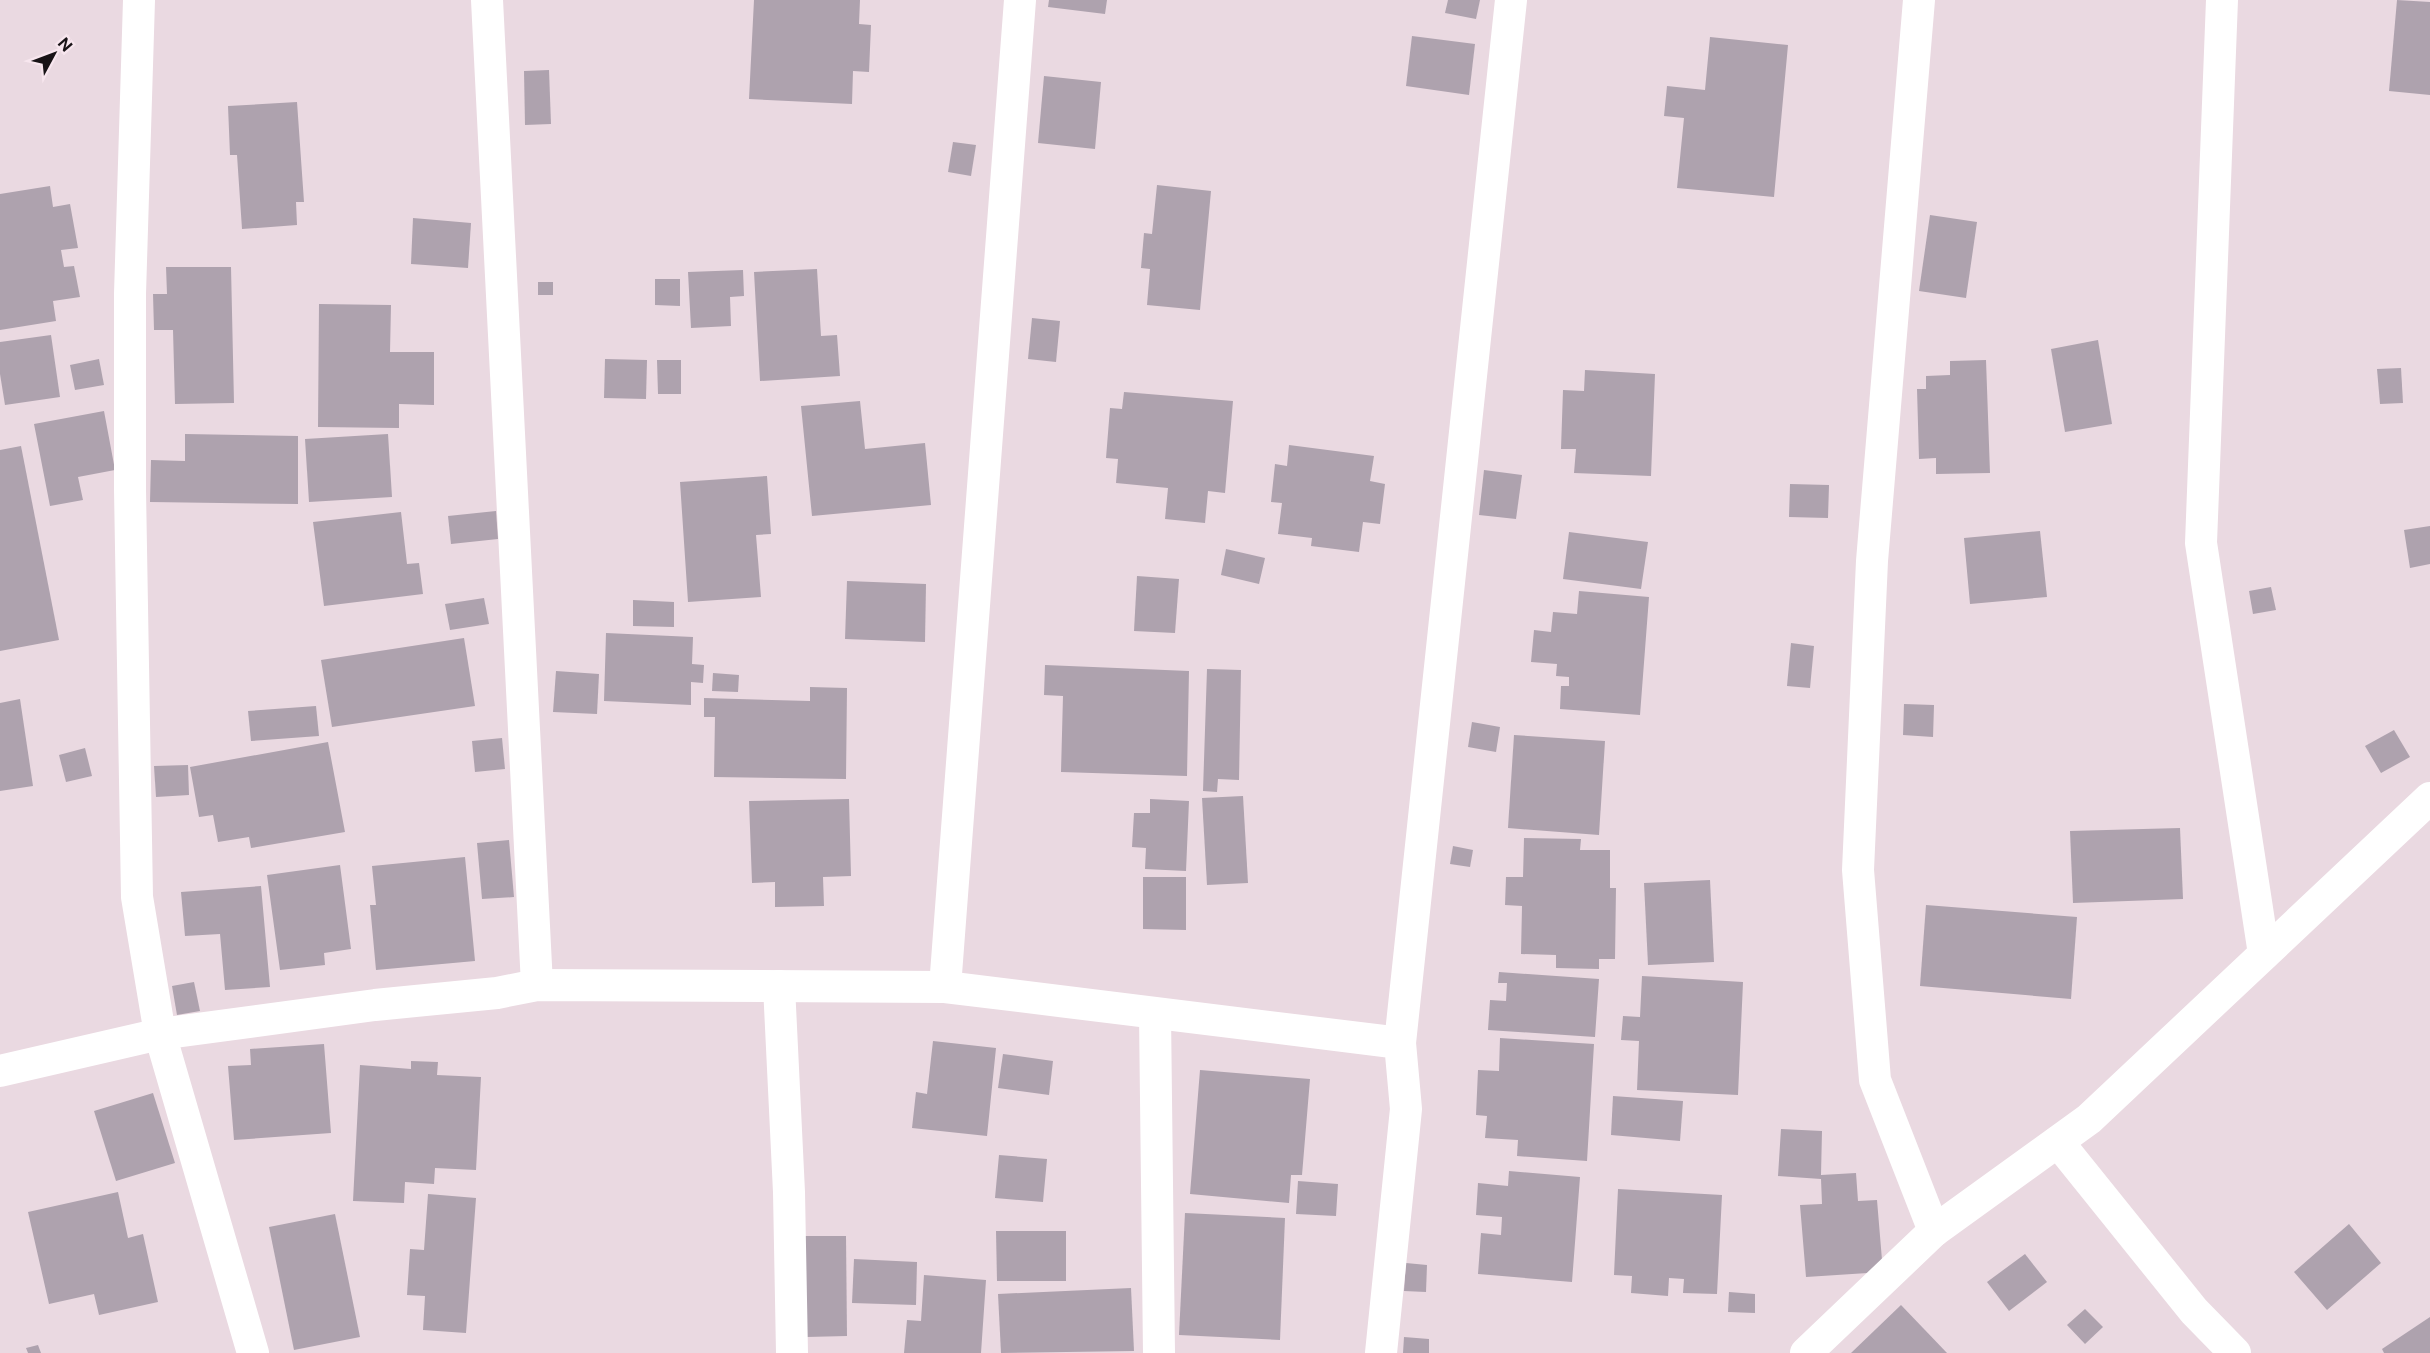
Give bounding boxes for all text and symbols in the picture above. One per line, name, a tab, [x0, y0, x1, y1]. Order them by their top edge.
north arrow	[24, 24, 84, 84]
text: N	[54, 34, 76, 55]

